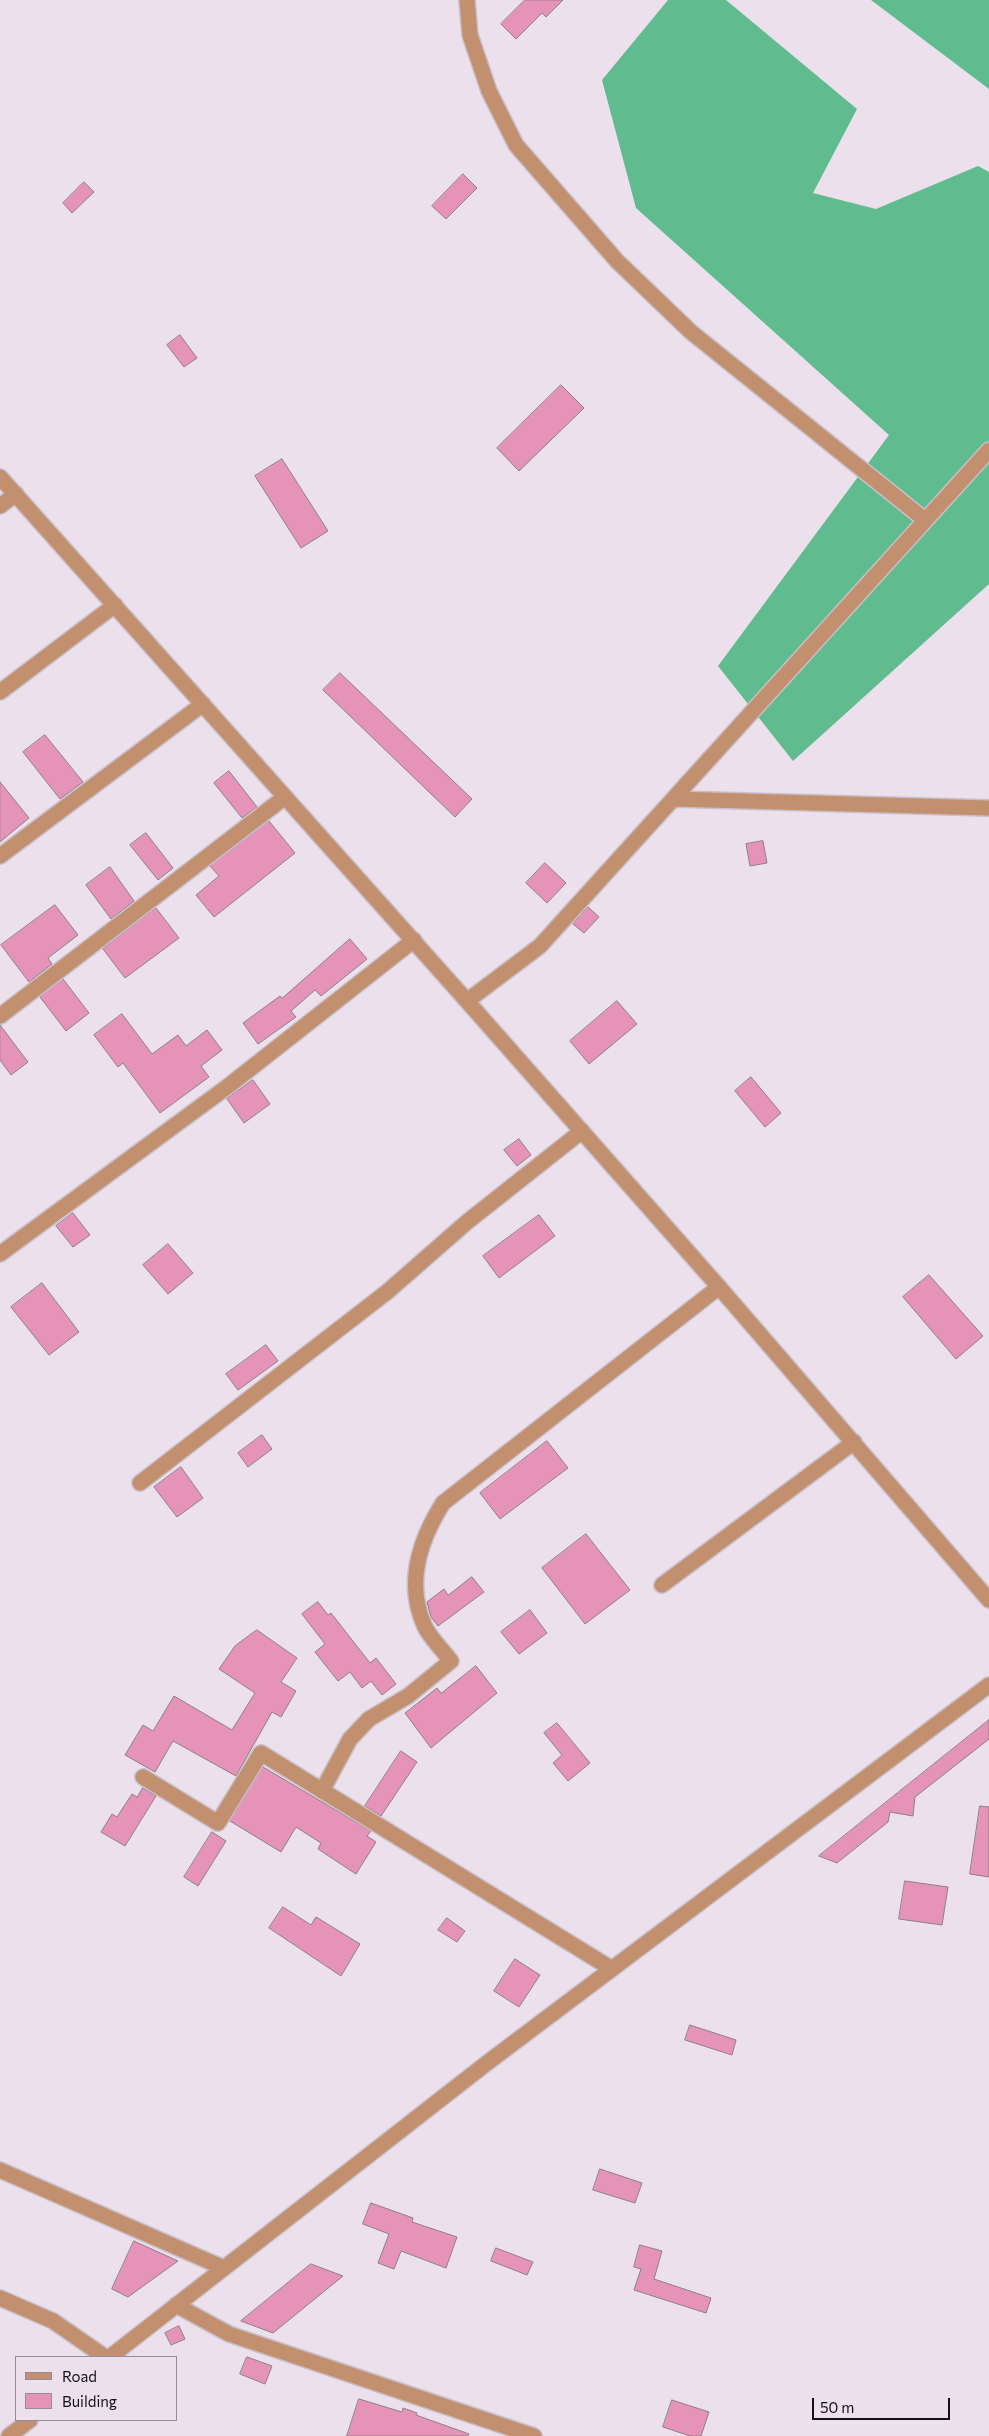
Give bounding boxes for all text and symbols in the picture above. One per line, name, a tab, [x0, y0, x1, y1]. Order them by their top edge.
legend	[15, 2356, 178, 2421]
text: Road	[62, 2367, 97, 2385]
scale bar	[814, 2388, 952, 2420]
text: Building	[62, 2392, 117, 2410]
text: 50 m	[820, 2398, 854, 2416]

